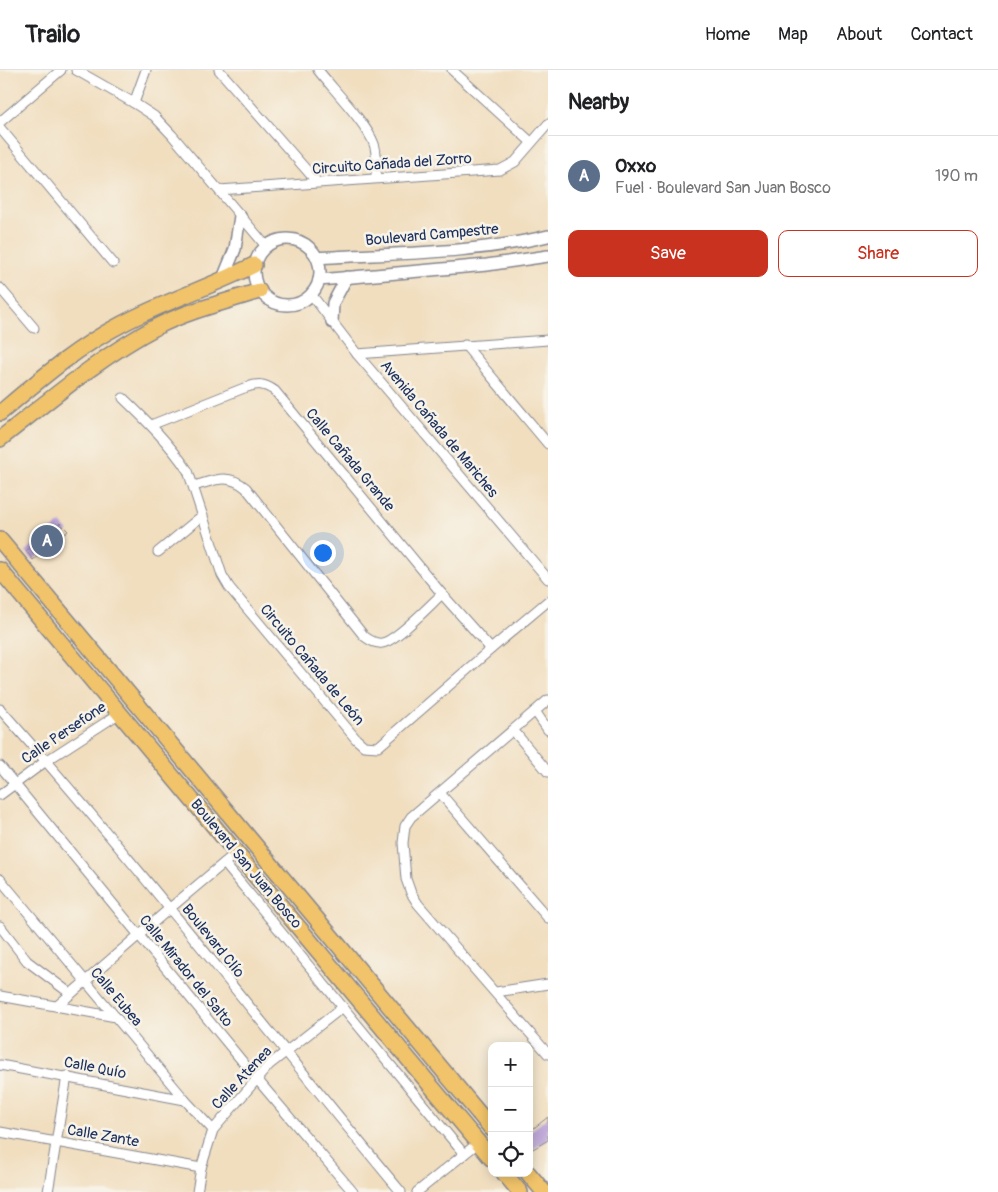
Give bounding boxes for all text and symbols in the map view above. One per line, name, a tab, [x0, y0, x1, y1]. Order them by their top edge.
text: Trailo	[25, 20, 80, 49]
text: Home	[705, 23, 750, 46]
text: Map	[778, 23, 808, 46]
text: About	[836, 23, 882, 46]
text: Contact	[910, 23, 973, 46]
text: Nearby	[568, 89, 629, 116]
street label: Circuito Cañada del Zorro	[312, 149, 472, 179]
text: Oxxo	[615, 154, 656, 178]
text: A	[579, 166, 589, 186]
text: 190 m	[935, 166, 978, 186]
text: Fuel · Boulevard San Juan Bosco	[615, 178, 831, 198]
street label: Boulevard Campestre	[365, 220, 500, 250]
button: Save	[568, 230, 768, 277]
button: Share	[778, 230, 978, 277]
street label: Avenida Cañada de Mariches	[376, 356, 502, 502]
street label: Calle Cañada Grande	[301, 405, 399, 516]
pin: A	[31, 522, 63, 560]
your location	[310, 540, 336, 566]
street label: Circuito Cañada de León	[256, 600, 368, 730]
street label: Calle Persefone	[18, 697, 110, 768]
street label: Boulevard San Juan Bosco	[186, 795, 306, 933]
street label: Boulevard Clío	[177, 900, 249, 982]
street label: Calle Mirador del Salto	[135, 911, 237, 1031]
street label: Calle Eubea	[86, 964, 146, 1030]
street label: Calle Atenea	[208, 1042, 276, 1114]
map controls	[488, 1042, 533, 1177]
button: +	[488, 1042, 533, 1087]
street label: Calle Quío	[62, 1053, 128, 1083]
button: −	[488, 1087, 533, 1132]
street label: Calle Zante	[66, 1120, 141, 1152]
button: locate	[488, 1132, 533, 1177]

